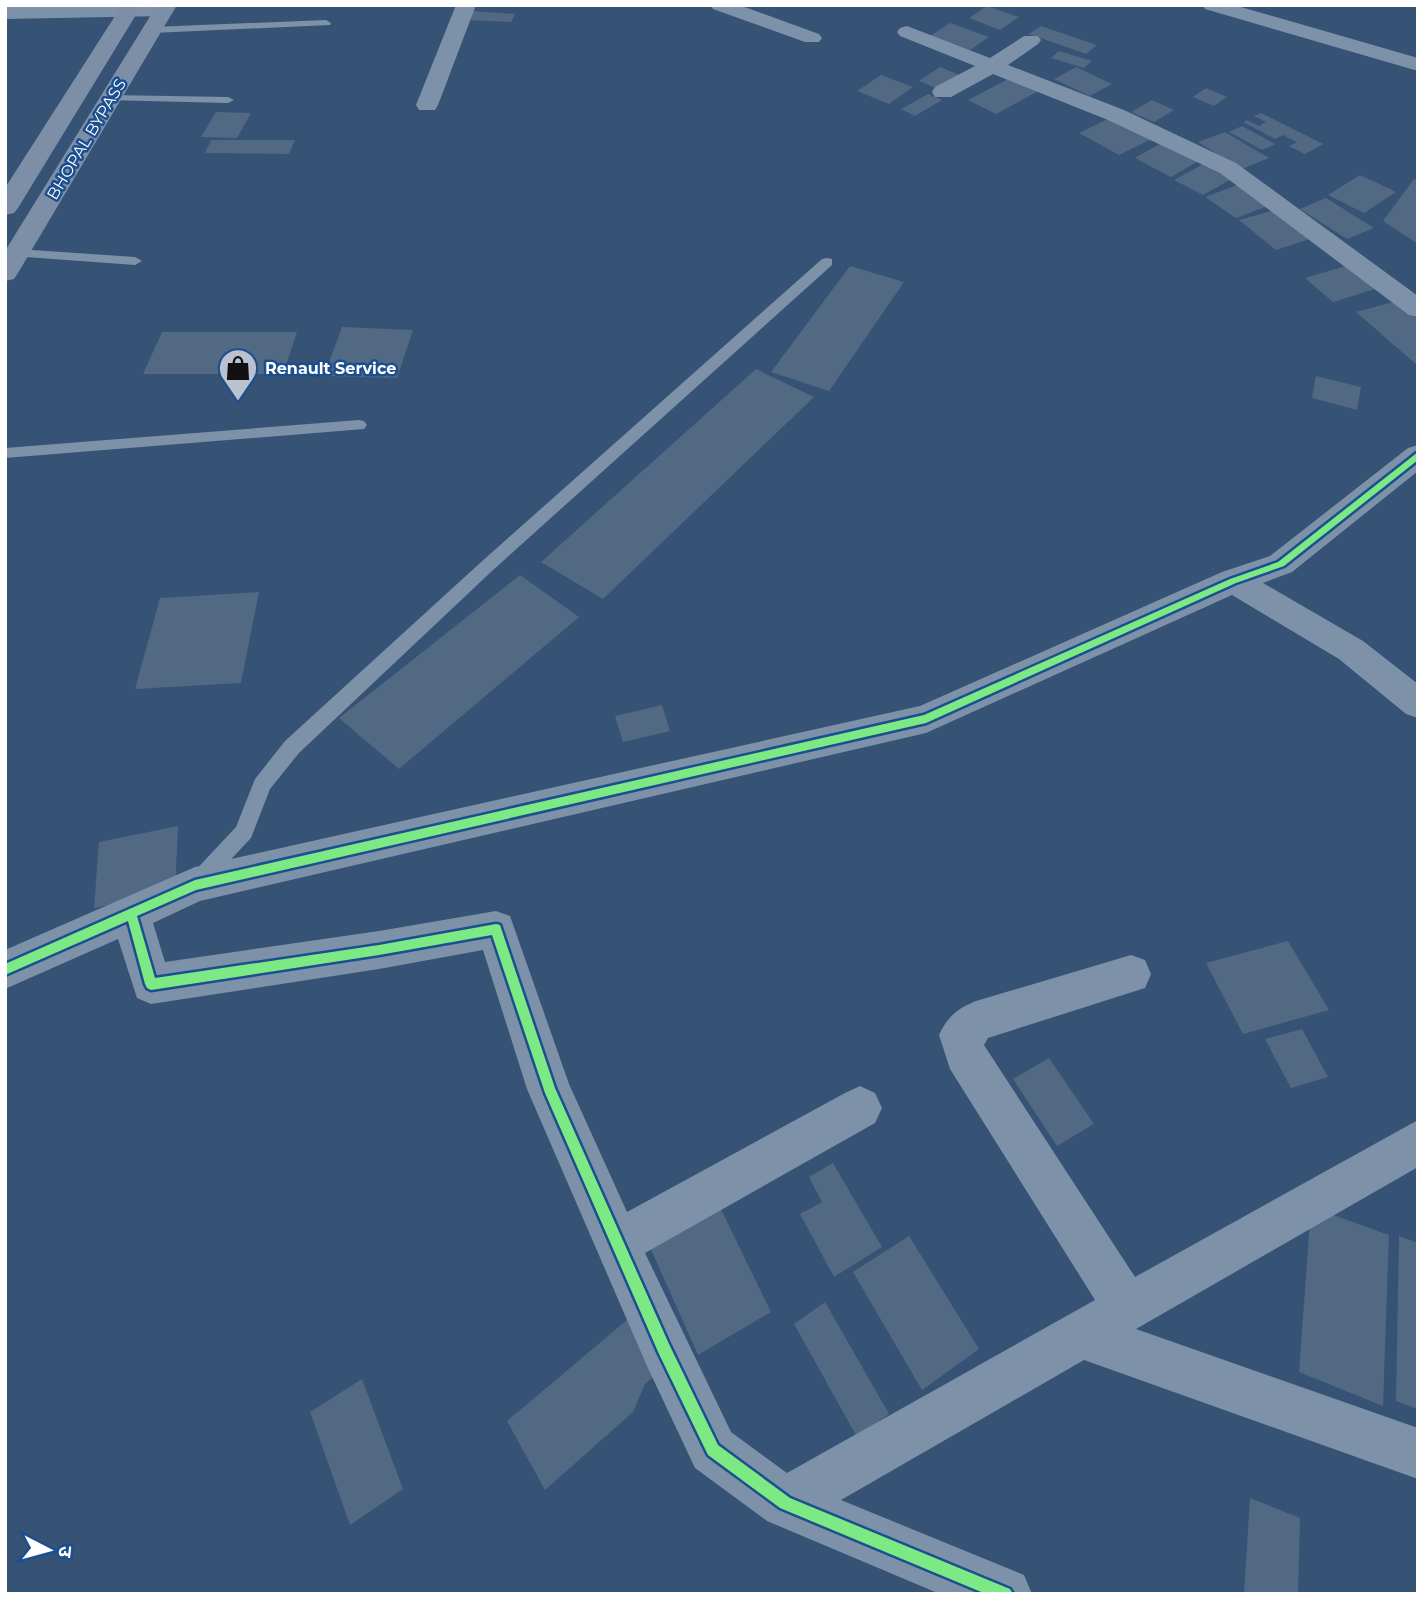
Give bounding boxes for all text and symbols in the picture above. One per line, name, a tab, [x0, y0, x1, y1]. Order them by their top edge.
street label: BHOPAL BYPASS	[43, 75, 130, 203]
shop icon: Renault Service	[217, 347, 259, 402]
place label: Renault Service	[265, 359, 396, 378]
north arrow	[14, 1515, 84, 1585]
text: उ	[53, 1545, 77, 1559]

